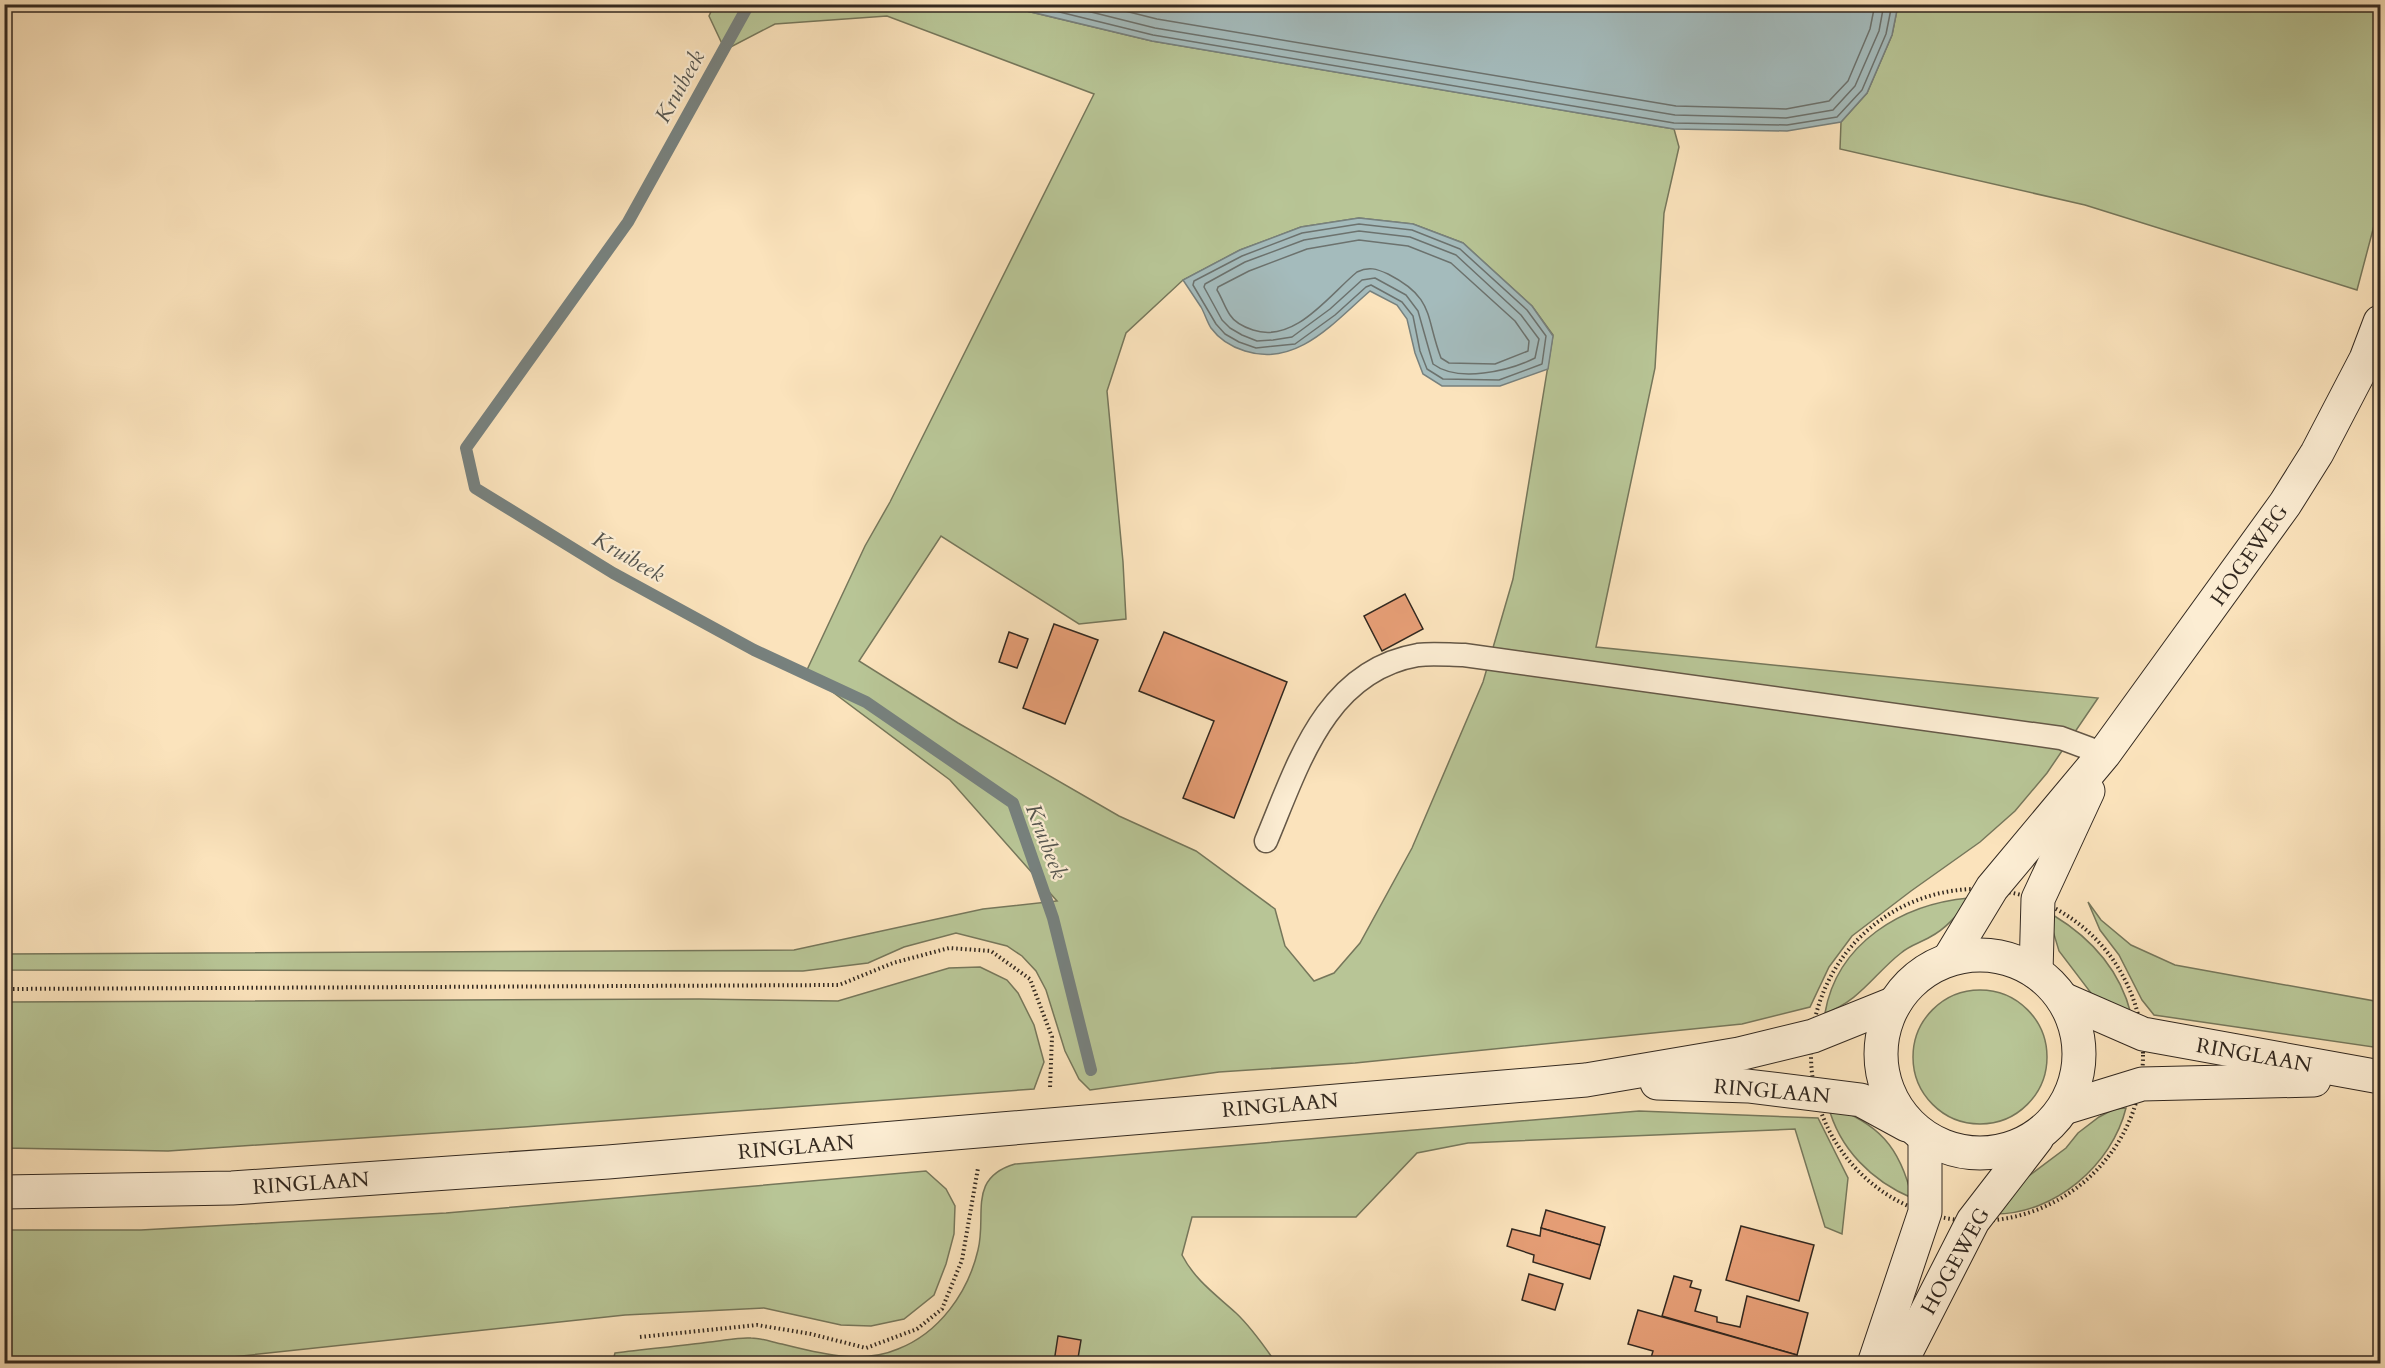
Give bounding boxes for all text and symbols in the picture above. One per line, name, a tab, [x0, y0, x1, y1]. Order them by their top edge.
water label: Kruibeek	[648, 45, 712, 128]
street label: HOGEWEG	[2204, 498, 2295, 612]
water label: Kruibeek	[587, 524, 670, 590]
water label: Kruibeek	[1018, 799, 1074, 884]
street label: RINGLAAN	[2194, 1031, 2314, 1080]
street label: RINGLAAN	[1713, 1072, 1831, 1111]
street label: RINGLAAN	[1221, 1086, 1340, 1125]
street label: RINGLAAN	[737, 1128, 856, 1167]
street label: RINGLAAN	[252, 1165, 370, 1202]
street label: HOGEWEG	[1914, 1202, 1997, 1320]

